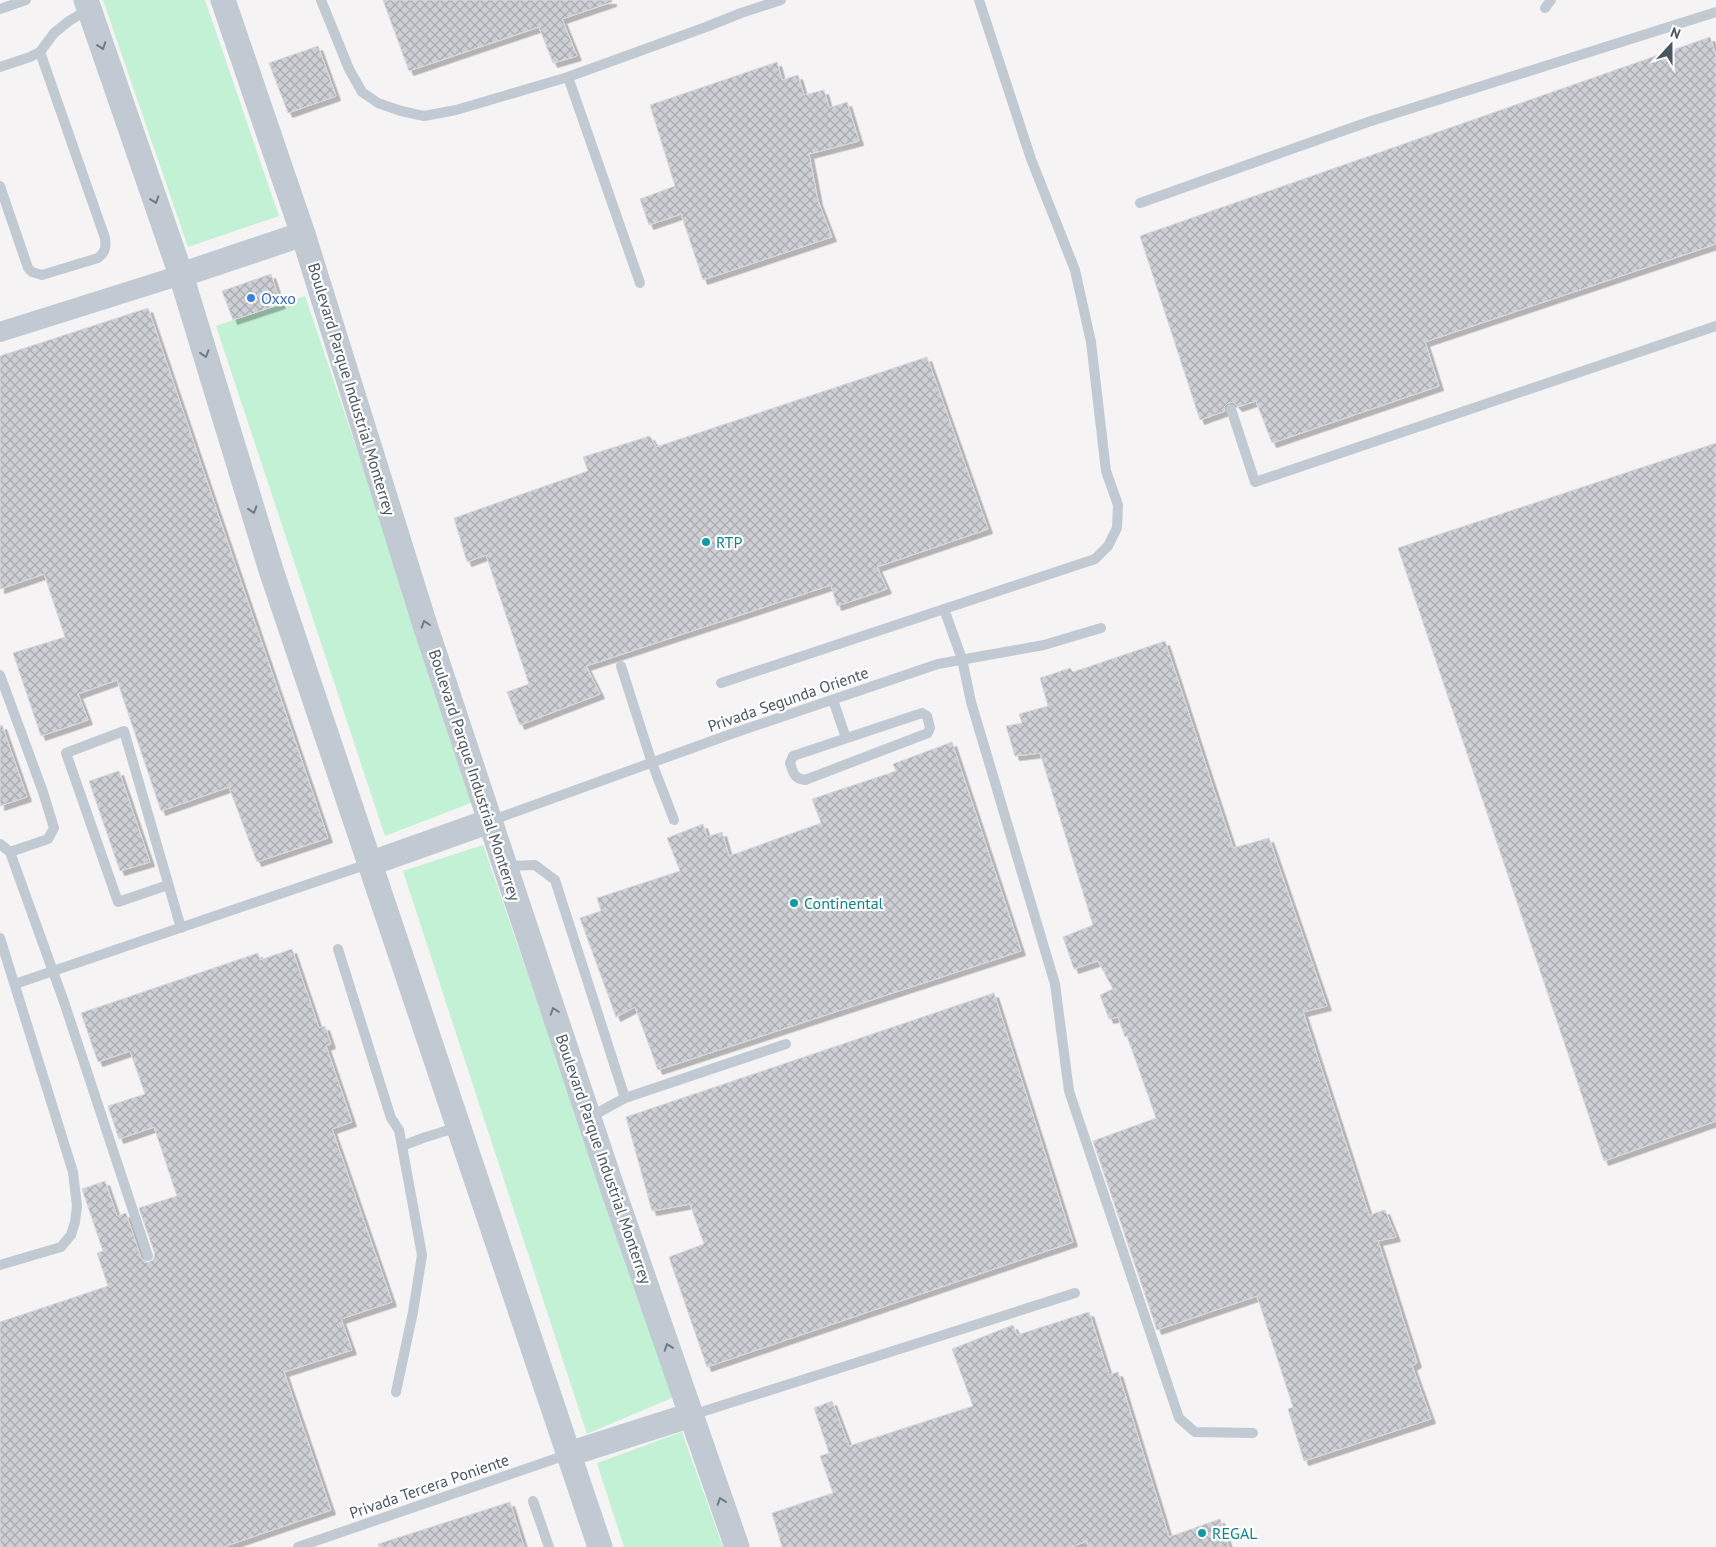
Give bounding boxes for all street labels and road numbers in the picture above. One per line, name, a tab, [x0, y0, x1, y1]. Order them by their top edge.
street label: Boulevard Parque Industrial Monterrey	[304, 260, 400, 518]
street label: Boulevard Parque Industrial Monterrey	[425, 647, 525, 904]
street label: Privada Segunda Oriente	[705, 662, 871, 736]
street label: Boulevard Parque Industrial Monterrey	[552, 1031, 656, 1287]
street label: Privada Tercera Poniente	[347, 1449, 511, 1523]

